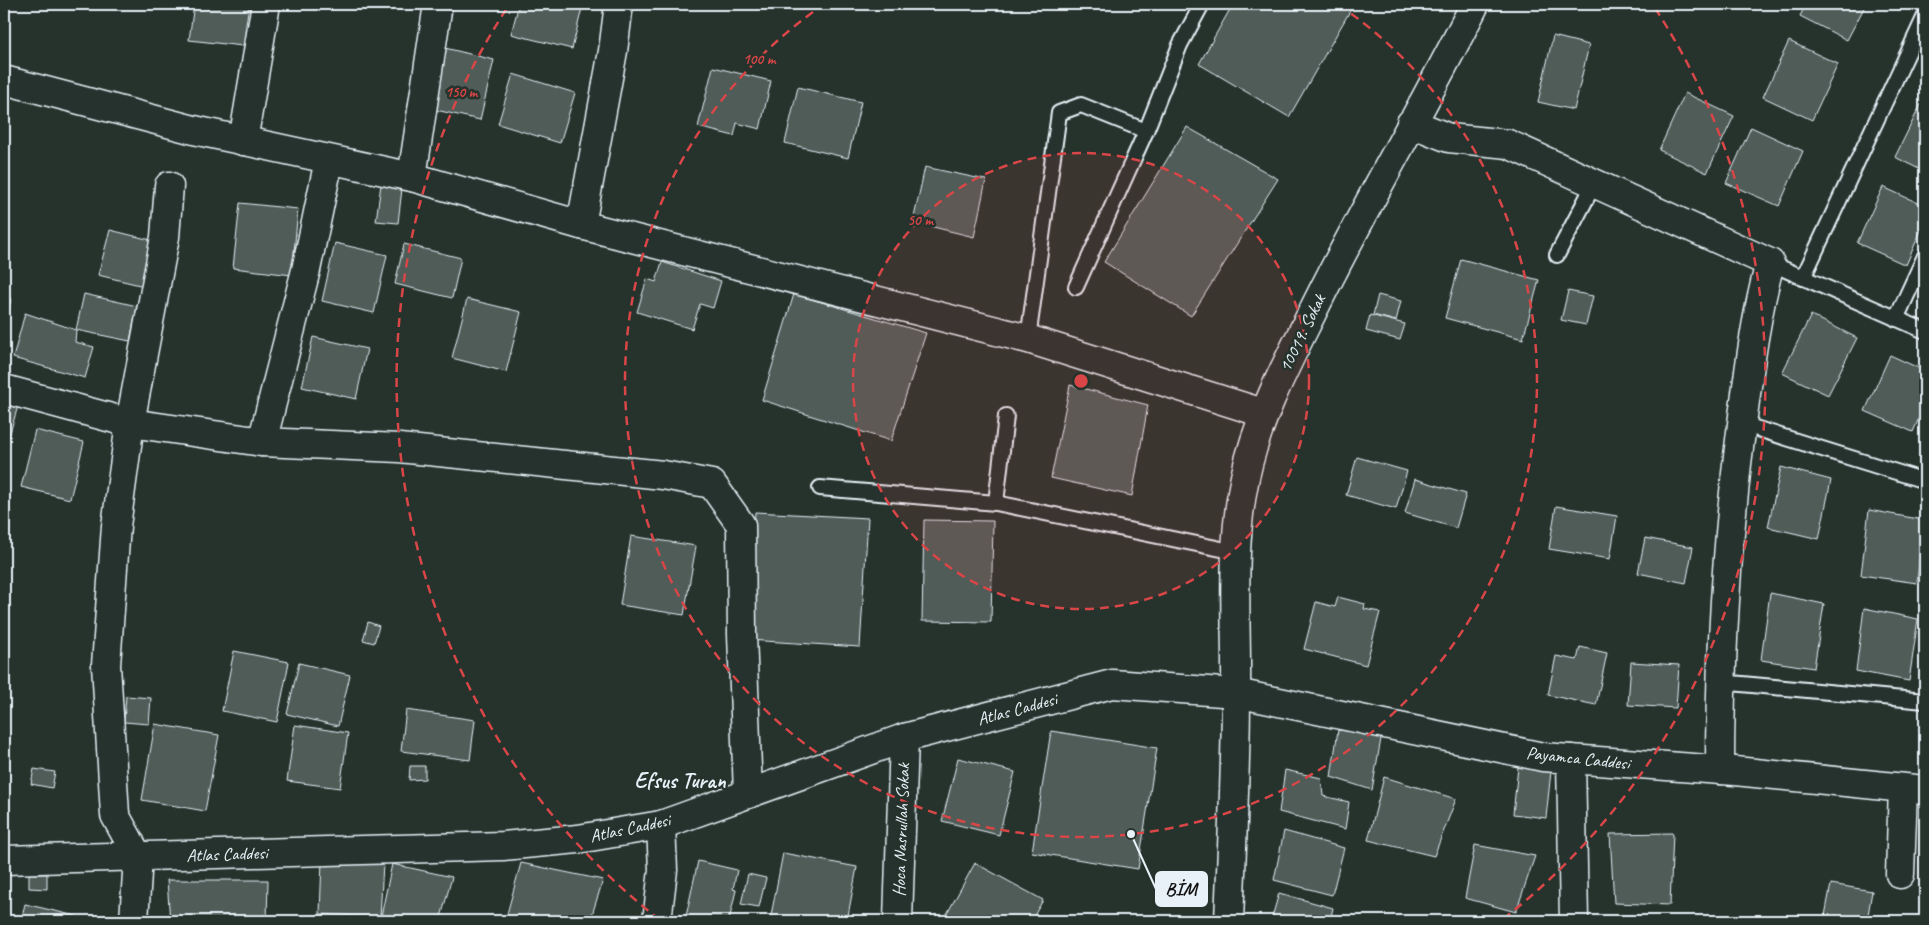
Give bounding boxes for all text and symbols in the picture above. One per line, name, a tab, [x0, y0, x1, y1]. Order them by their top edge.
text: 100 m	[743, 50, 777, 69]
text: 150 m	[445, 83, 479, 102]
text: 50 m	[907, 211, 934, 230]
street label: 10019. Sokak	[1274, 289, 1331, 375]
centre of rings	[1072, 372, 1090, 390]
street label: Atlas Caddesi	[975, 687, 1062, 730]
street label: Payamca Caddesi	[1525, 742, 1633, 775]
street label: Hoca Nasrullah Sokak	[888, 762, 914, 897]
district label: Efsus Turan	[634, 767, 726, 795]
street label: Atlas Caddesi	[588, 808, 675, 847]
street label: Atlas Caddesi	[186, 841, 271, 866]
callout: BİM	[1156, 872, 1207, 906]
text: BİM	[1165, 877, 1199, 901]

